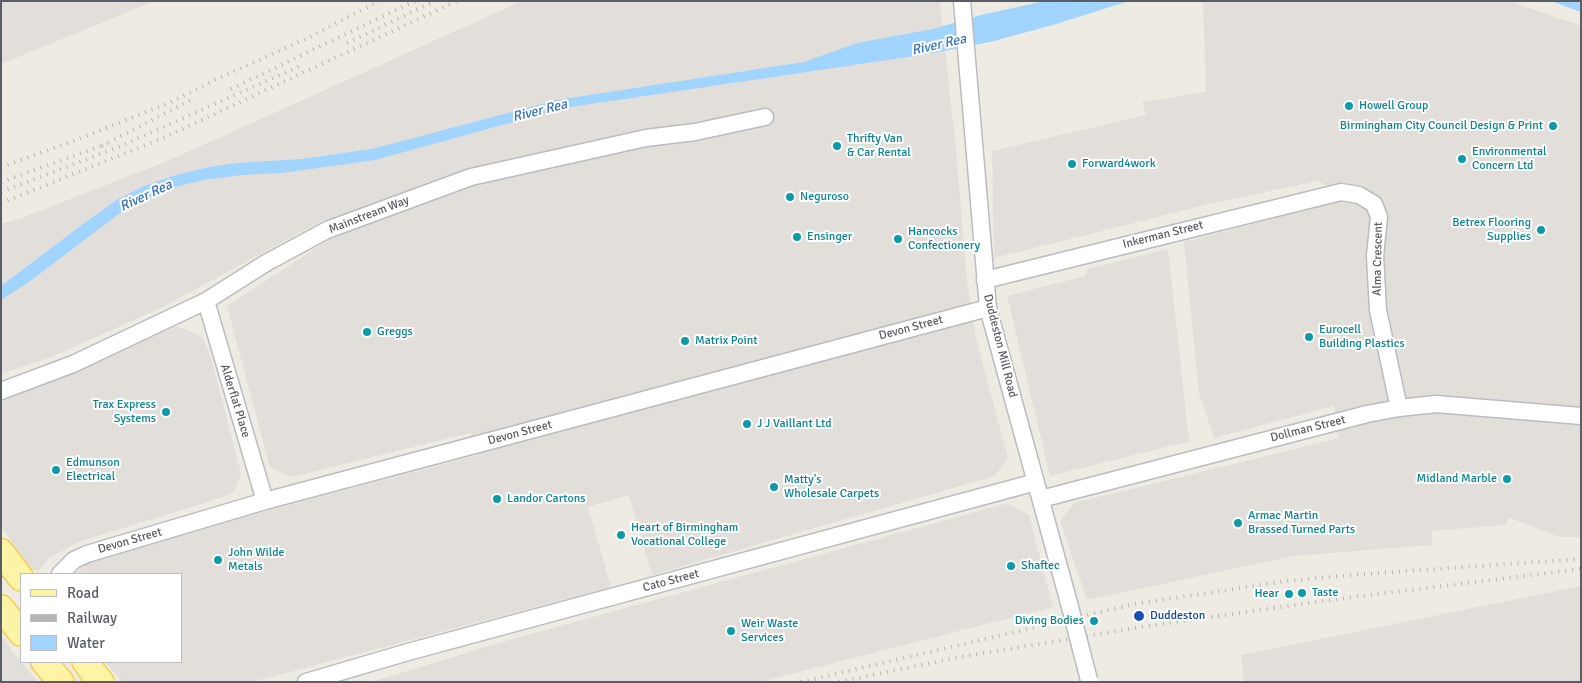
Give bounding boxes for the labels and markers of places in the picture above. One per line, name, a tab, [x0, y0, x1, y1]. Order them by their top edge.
place label: Howell Group	[1359, 99, 1428, 113]
marker: Howell Group	[1343, 100, 1355, 112]
place label: Birmingham City Council Design & Print	[1340, 119, 1543, 133]
marker: Birmingham City Council Design & Print	[1547, 120, 1559, 132]
place label: Thrifty Van & Car Rental	[847, 132, 911, 160]
marker: Thrifty Van & Car Rental	[831, 140, 843, 152]
place label: Environmental Concern Ltd	[1472, 145, 1547, 173]
marker: Environmental Concern Ltd	[1456, 153, 1468, 165]
place label: Forward4work	[1082, 157, 1156, 171]
marker: Forward4work	[1066, 158, 1078, 170]
place label: Neguroso	[800, 190, 849, 204]
marker: Neguroso	[784, 191, 796, 203]
place label: Betrex Flooring Supplies	[1452, 216, 1531, 244]
marker: Betrex Flooring Supplies	[1535, 224, 1547, 236]
place label: Hancocks Confectionery	[908, 225, 980, 253]
place label: Ensinger	[807, 230, 852, 244]
marker: Ensinger	[791, 231, 803, 243]
marker: Hancocks Confectionery	[892, 233, 904, 245]
place label: Eurocell Building Plastics	[1319, 323, 1405, 351]
place label: Greggs	[377, 325, 413, 339]
marker: Greggs	[361, 326, 373, 338]
marker: Eurocell Building Plastics	[1303, 331, 1315, 343]
place label: Matrix Point	[695, 334, 758, 348]
marker: Matrix Point	[679, 335, 691, 347]
place label: Trax Express Systems	[93, 398, 156, 426]
marker: Trax Express Systems	[160, 406, 172, 418]
place label: J J Vaillant Ltd	[757, 417, 832, 431]
marker: J J Vaillant Ltd	[741, 418, 753, 430]
place label: Edmunson Electrical	[66, 456, 120, 484]
marker: Edmunson Electrical	[50, 464, 62, 476]
place label: Midland Marble	[1417, 472, 1497, 486]
place label: Matty's Wholesale Carpets	[784, 473, 879, 501]
marker: Midland Marble	[1501, 473, 1513, 485]
marker: Matty's Wholesale Carpets	[768, 481, 780, 493]
place label: Landor Cartons	[507, 492, 585, 506]
marker: Landor Cartons	[491, 493, 503, 505]
place label: Armac Martin Brassed Turned Parts	[1248, 509, 1355, 537]
marker: Armac Martin Brassed Turned Parts	[1232, 517, 1244, 529]
place label: Heart of Birmingham Vocational College	[631, 521, 738, 549]
marker: Heart of Birmingham Vocational College	[615, 529, 627, 541]
place label: John Wilde Metals	[228, 546, 285, 574]
marker: John Wilde Metals	[212, 554, 224, 566]
place label: Shaftec	[1021, 559, 1060, 573]
marker: Shaftec	[1005, 560, 1017, 572]
place label: Taste	[1312, 586, 1338, 600]
place label: Hear	[1254, 587, 1279, 601]
marker: Taste	[1296, 587, 1308, 599]
marker: Hear	[1283, 588, 1295, 600]
marker: Duddeston	[1132, 609, 1146, 623]
place label: Duddeston	[1150, 609, 1205, 623]
place label: Diving Bodies	[1015, 614, 1084, 628]
marker: Diving Bodies	[1088, 615, 1100, 627]
place label: Weir Waste Services	[741, 617, 798, 645]
marker: Weir Waste Services	[725, 625, 737, 637]

